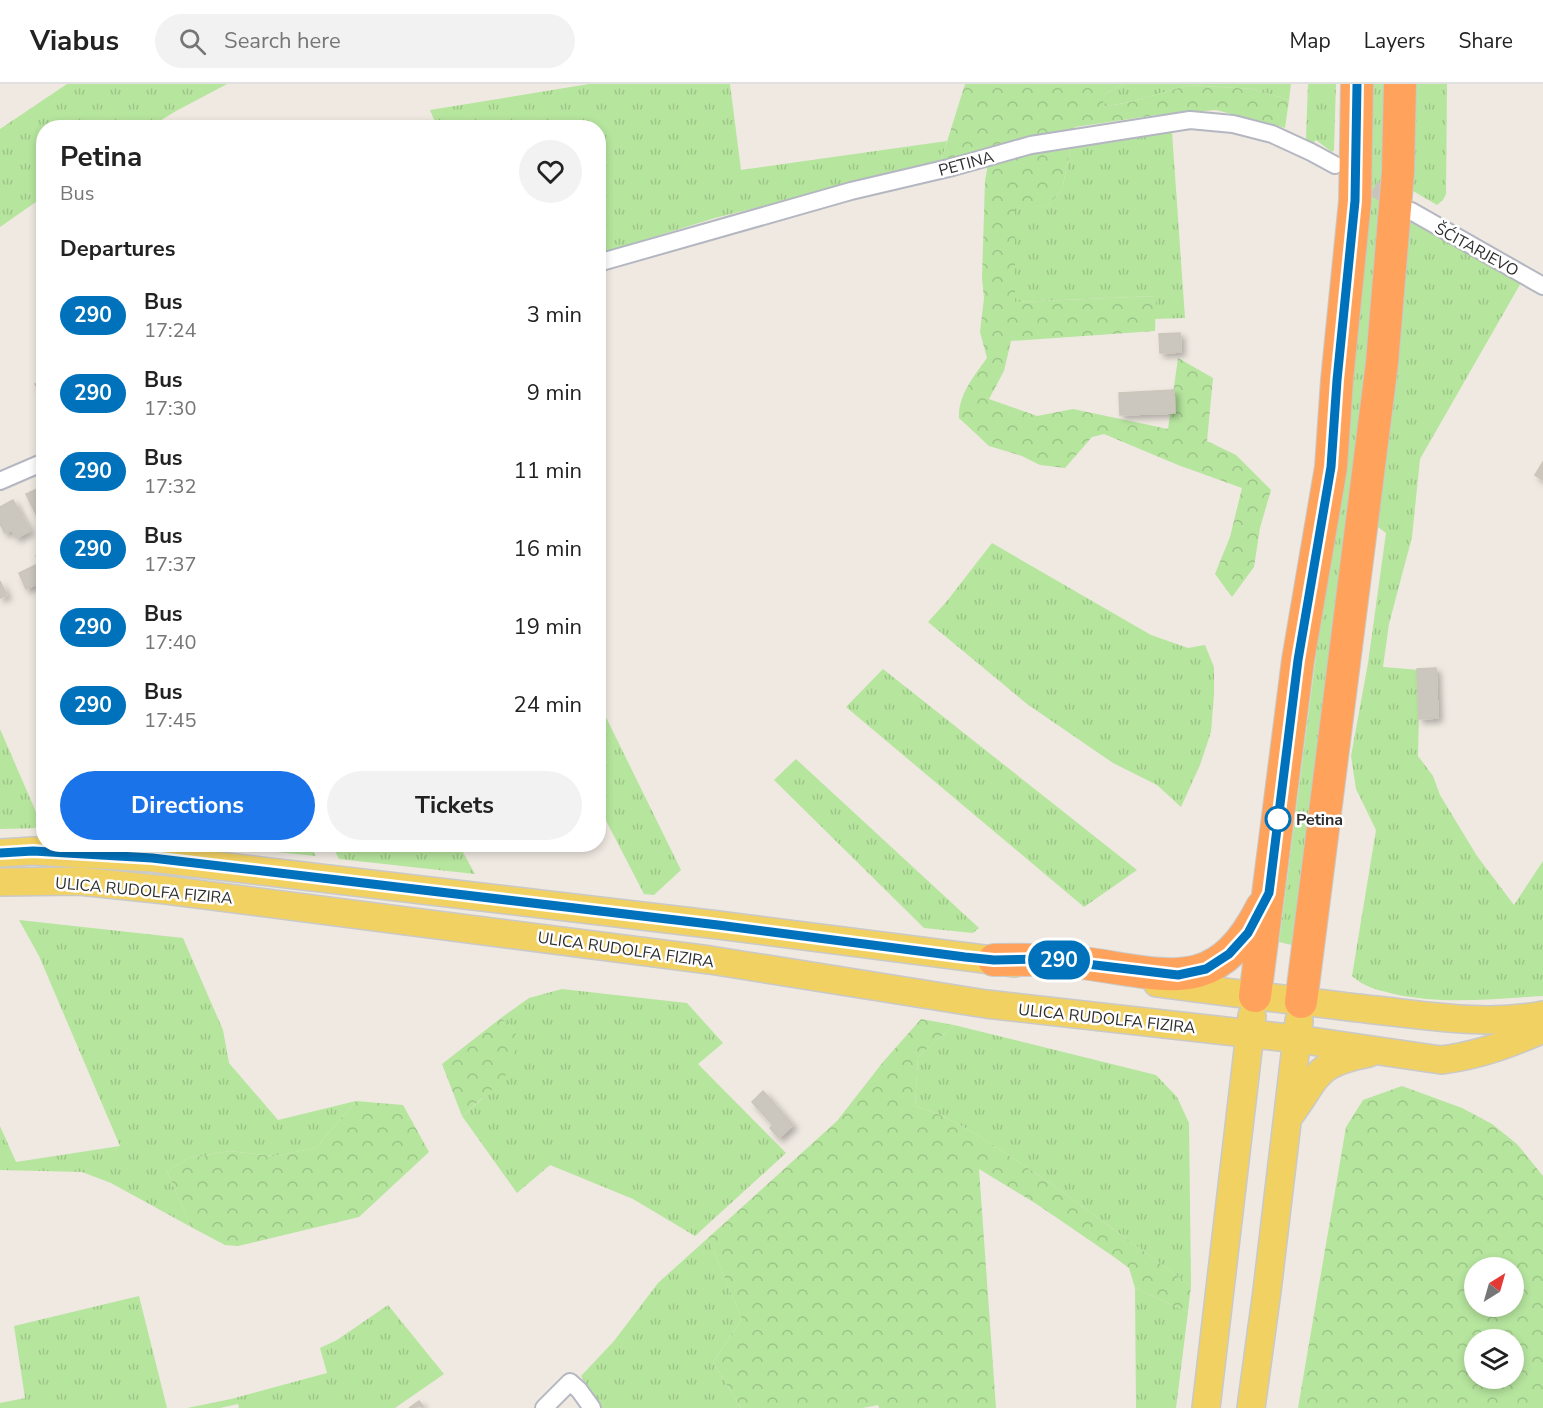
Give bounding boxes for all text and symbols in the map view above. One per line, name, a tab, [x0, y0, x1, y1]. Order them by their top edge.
search box	[155, 14, 575, 68]
text: Viabus	[30, 22, 119, 60]
icon: search	[176, 25, 209, 58]
text: Search here	[224, 26, 341, 56]
text: Map	[1289, 27, 1331, 55]
text: Layers	[1364, 27, 1425, 55]
text: Share	[1458, 27, 1513, 55]
text: Petina	[60, 138, 142, 176]
button: heart	[519, 140, 582, 203]
street label: PETINA	[936, 146, 997, 182]
text: Bus	[60, 180, 94, 207]
street label: ŠĆITARJEVO	[1431, 218, 1522, 282]
text: Departures	[60, 234, 175, 264]
text: Bus	[144, 287, 183, 317]
text: 3 min	[527, 300, 582, 330]
text: 290	[74, 301, 112, 329]
text: 17:24	[144, 317, 197, 344]
text: Bus	[144, 365, 183, 395]
text: 9 min	[527, 378, 582, 408]
text: 290	[74, 379, 112, 407]
text: 17:30	[144, 395, 197, 422]
text: Bus	[144, 443, 183, 473]
text: 11 min	[514, 456, 582, 486]
text: 290	[74, 457, 112, 485]
text: 17:32	[144, 473, 197, 500]
text: Bus	[144, 521, 183, 551]
text: 16 min	[514, 534, 582, 564]
text: 290	[74, 535, 112, 563]
text: 17:37	[144, 551, 197, 578]
text: Bus	[144, 599, 183, 629]
text: 19 min	[514, 612, 582, 642]
text: 290	[74, 613, 112, 641]
text: 17:40	[144, 629, 197, 656]
text: Bus	[144, 677, 183, 707]
text: 24 min	[514, 690, 582, 720]
text: 290	[74, 691, 112, 719]
text: 17:45	[144, 707, 197, 734]
button: Directions	[60, 771, 315, 840]
button: Tickets	[327, 771, 582, 840]
marker: Petina	[1265, 806, 1291, 832]
place label: Petina	[1296, 809, 1343, 831]
street label: ULICA RUDOLFA FIZIRA	[54, 872, 234, 910]
street label: ULICA RUDOLFA FIZIRA	[536, 927, 716, 973]
line badge: 290	[1024, 940, 1094, 980]
text: 290	[1040, 946, 1078, 974]
street label: ULICA RUDOLFA FIZIRA	[1017, 999, 1197, 1039]
north arrow	[1464, 1257, 1524, 1317]
map controls	[1464, 1257, 1524, 1389]
button: layers	[1464, 1329, 1524, 1389]

